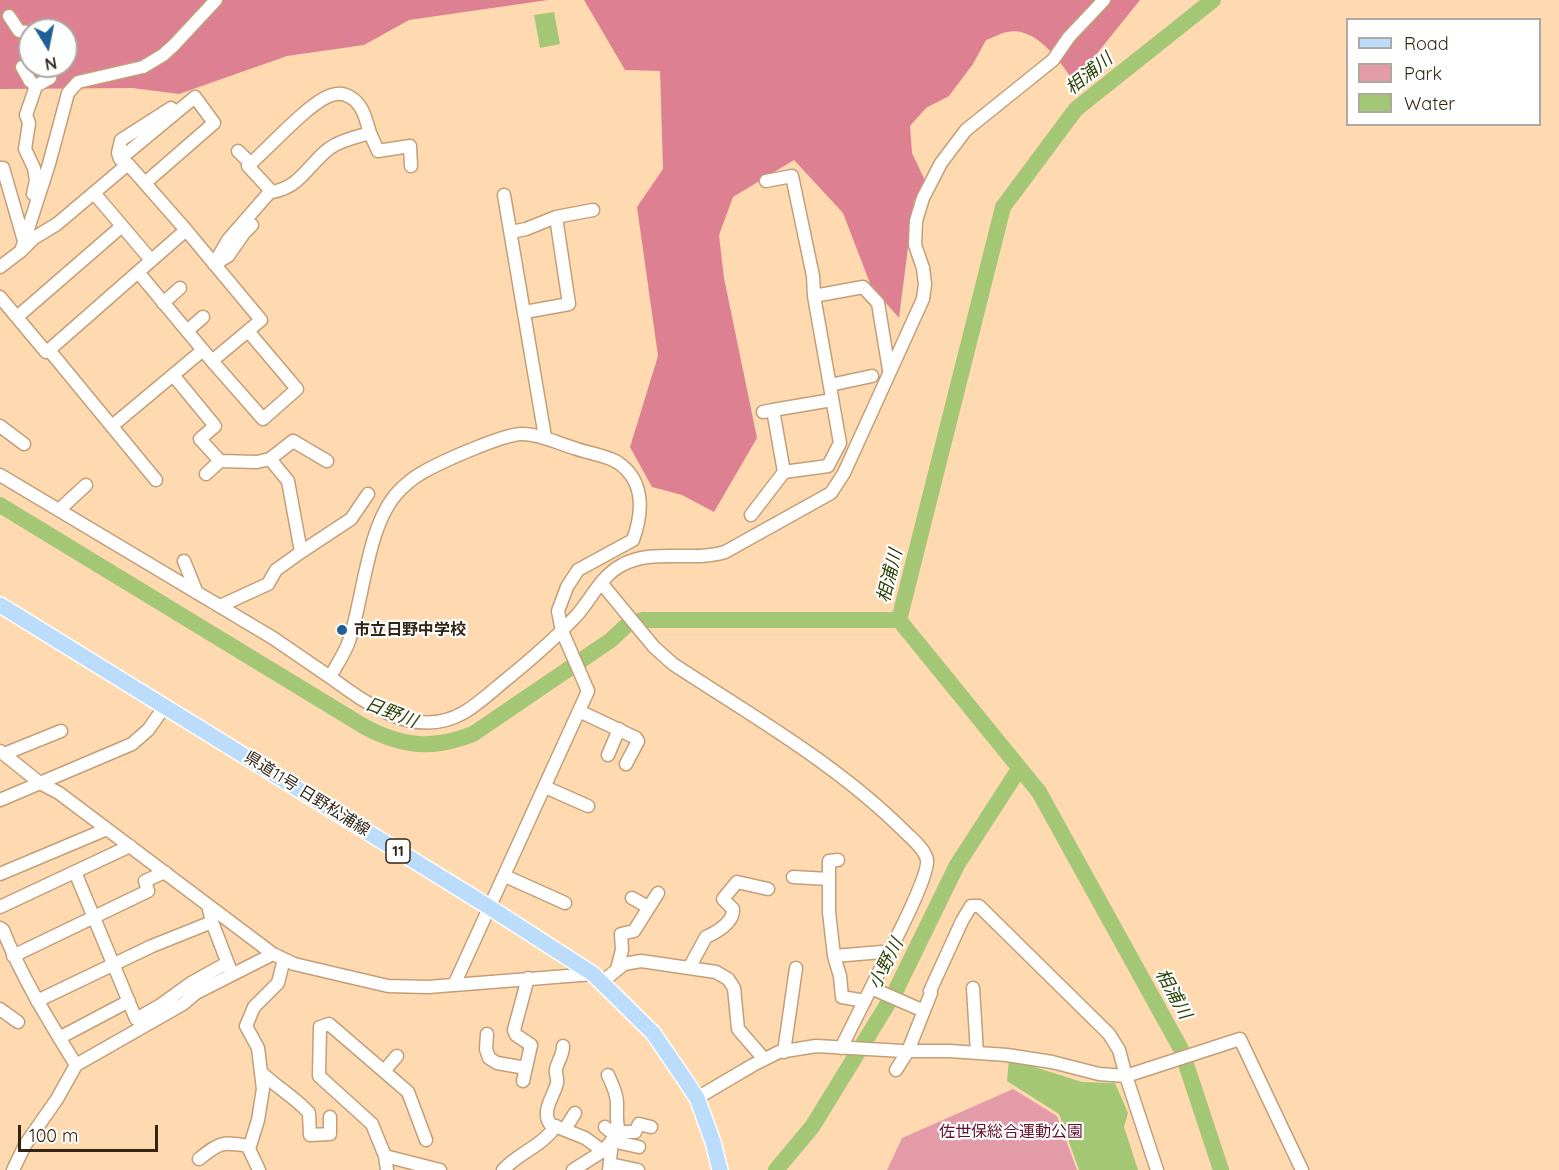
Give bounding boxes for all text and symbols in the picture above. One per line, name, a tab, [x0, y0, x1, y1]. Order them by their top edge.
north arrow	[18, 18, 78, 78]
legend	[1346, 18, 1541, 126]
text: Road	[1404, 32, 1449, 55]
water label: 相浦川	[1061, 49, 1117, 99]
text: N	[43, 53, 58, 75]
text: Park	[1404, 62, 1442, 85]
text: Water	[1404, 92, 1455, 115]
water label: 相浦川	[873, 547, 907, 605]
place label: 市立日野中学校	[354, 620, 466, 640]
marker: 市立日野中学校	[335, 623, 349, 637]
water label: 日野川	[362, 693, 420, 733]
street label: 県道11号 日野松浦線	[241, 748, 373, 840]
road number: 11	[386, 839, 410, 863]
water label: 小野川	[864, 935, 908, 993]
water label: 相浦川	[1150, 965, 1196, 1023]
scale bar	[21, 1113, 160, 1151]
park label: 佐世保総合運動公園	[939, 1122, 1083, 1142]
text: 100 m	[29, 1124, 78, 1147]

